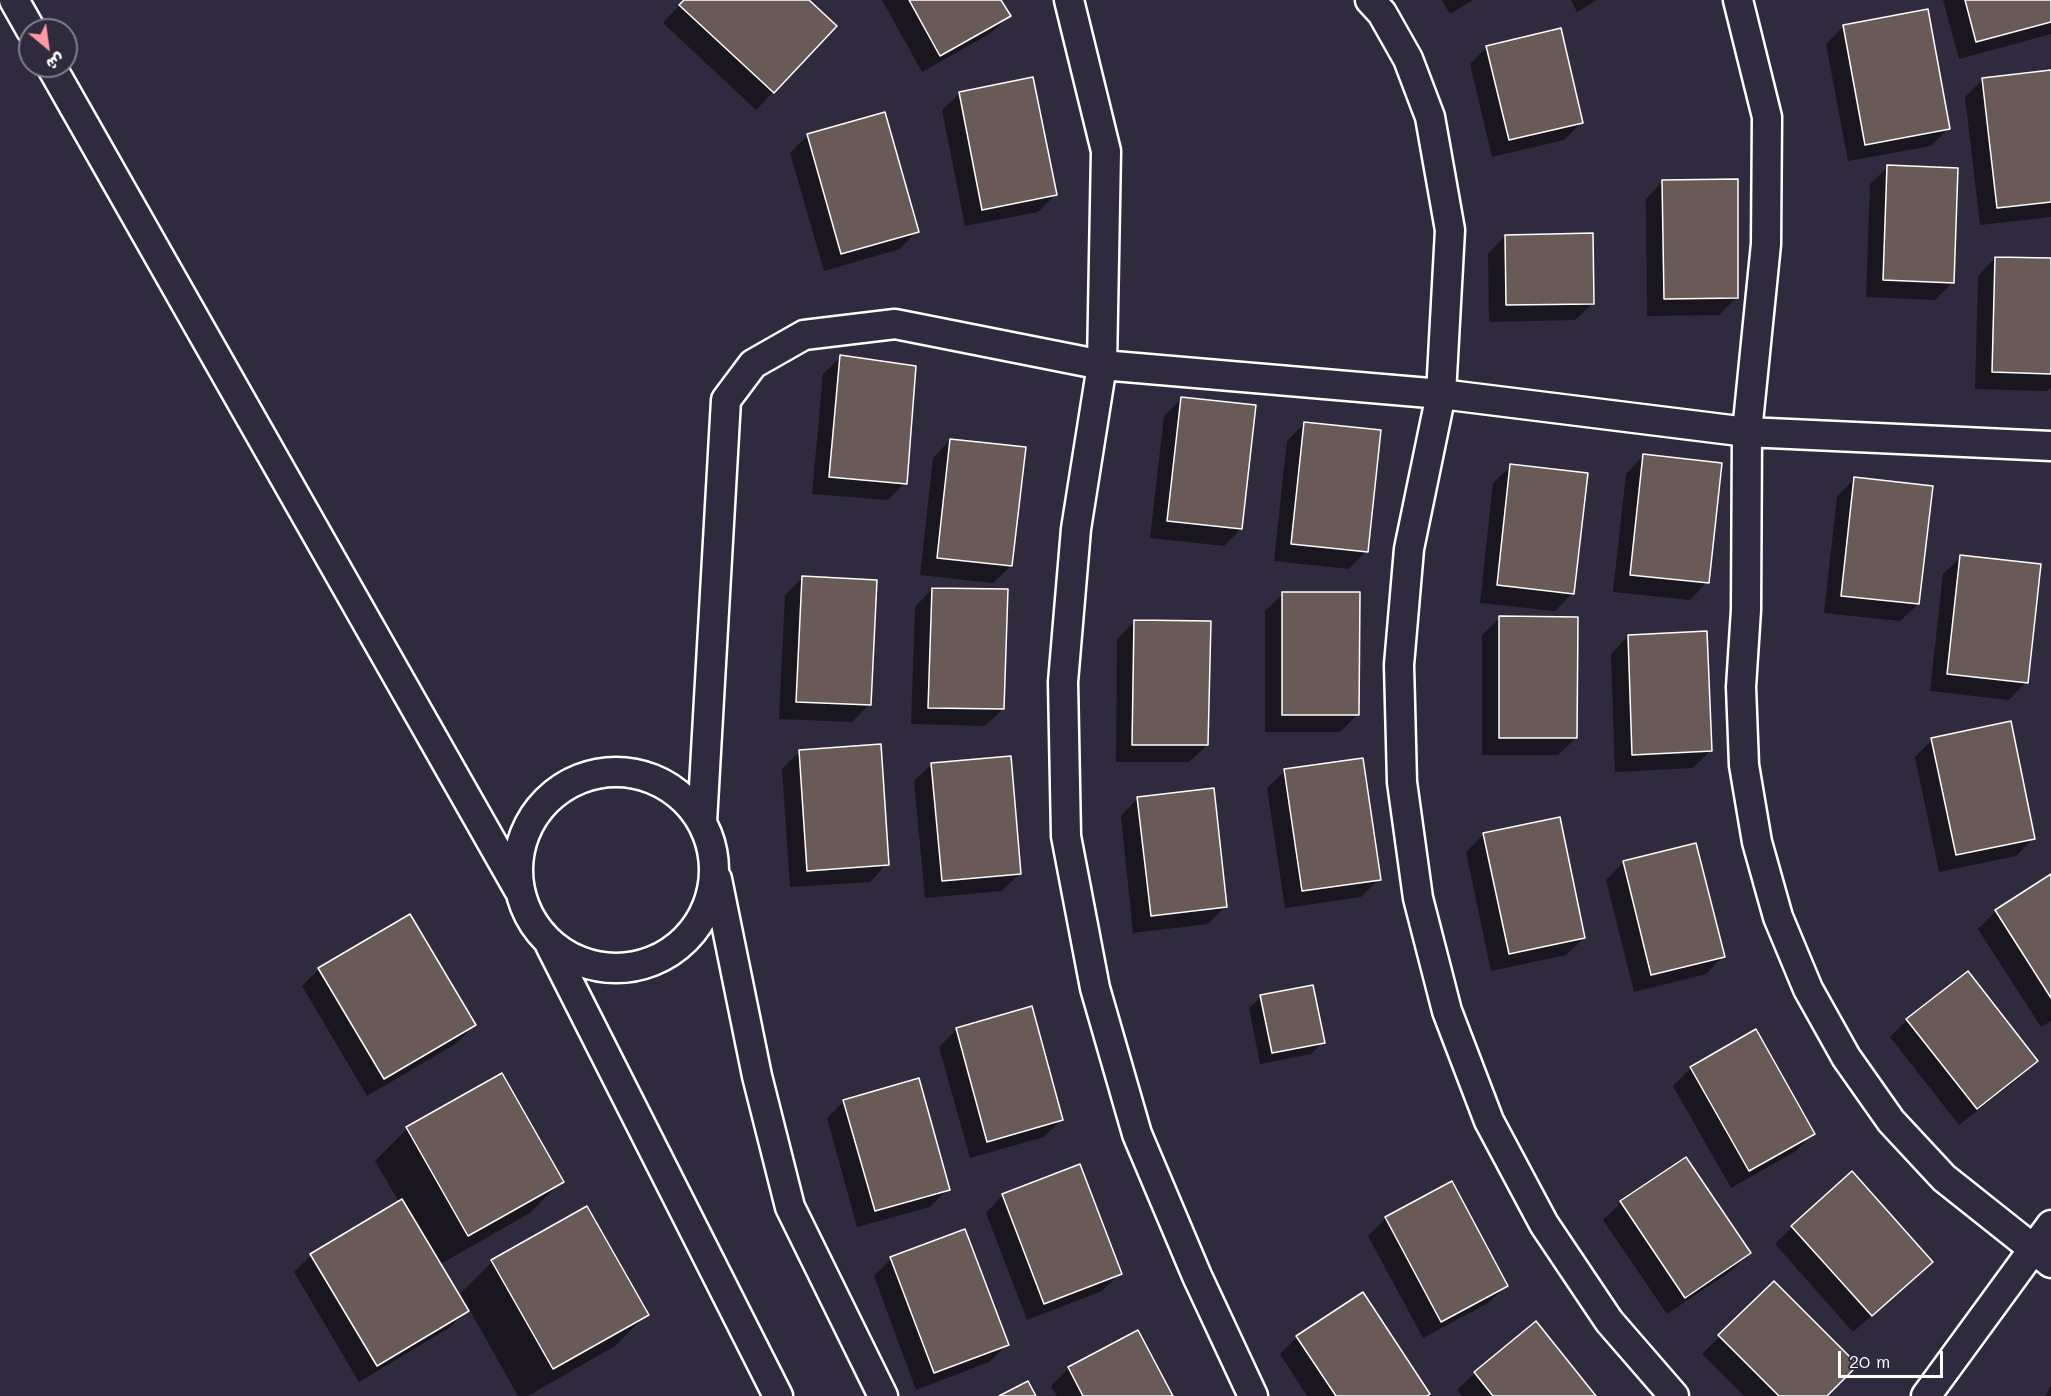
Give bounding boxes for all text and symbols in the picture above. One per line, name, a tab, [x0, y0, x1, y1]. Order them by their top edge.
north arrow	[18, 18, 78, 78]
text: ش	[43, 49, 69, 76]
scale bar	[1841, 1339, 1946, 1377]
text: 20 m	[1849, 1349, 1890, 1373]

